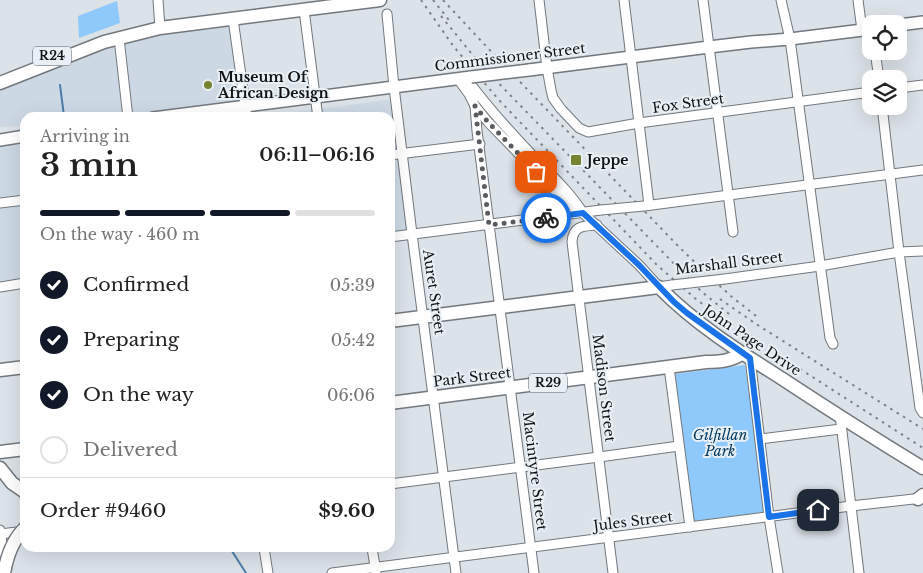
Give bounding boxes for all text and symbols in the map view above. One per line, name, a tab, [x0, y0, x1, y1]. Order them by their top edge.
map controls	[862, 15, 907, 115]
button: locate	[862, 15, 907, 60]
street label: Commissioner Street	[433, 39, 587, 75]
road number: R24	[33, 46, 71, 66]
place label: Museum Of African Design	[217, 68, 329, 102]
button: layers	[862, 70, 907, 115]
marker: Museum Of African Design	[202, 79, 214, 91]
street label: Fox Street	[651, 89, 726, 117]
text: Arriving in	[40, 126, 130, 146]
text: 06:11–06:16	[259, 143, 375, 166]
text: 3 min	[40, 145, 138, 185]
pin	[515, 151, 557, 193]
place label: Jeppe	[584, 151, 628, 169]
marker: Jeppe	[569, 153, 583, 167]
icon: bag	[522, 158, 550, 186]
courier	[521, 193, 571, 243]
icon: bike	[532, 204, 560, 232]
text: On the way · 460 m	[40, 224, 199, 244]
street label: Auret Street	[419, 247, 449, 337]
street label: Marshall Street	[674, 247, 785, 279]
icon: check	[40, 271, 68, 299]
text: Confirmed	[83, 273, 189, 296]
text: 05:39	[330, 275, 375, 295]
street label: John Page Drive	[698, 299, 805, 380]
icon: check	[40, 326, 68, 354]
text: Preparing	[83, 328, 179, 351]
text: 05:42	[331, 330, 375, 350]
street label: Madison Street	[588, 333, 620, 444]
street label: Park Street	[432, 363, 513, 391]
road number: R29	[529, 373, 567, 392]
icon: check	[40, 381, 68, 409]
text: On the way	[83, 383, 194, 406]
text: 06:06	[327, 385, 375, 405]
street label: Macintyre Street	[519, 410, 551, 532]
park label: Gilfillan Park	[693, 426, 748, 460]
text: Delivered	[83, 438, 178, 461]
pin	[797, 489, 839, 531]
icon: home	[804, 496, 832, 524]
text: Order #9460	[40, 499, 166, 522]
text: $9.60	[319, 499, 375, 522]
street label: Jules Street	[590, 507, 674, 535]

